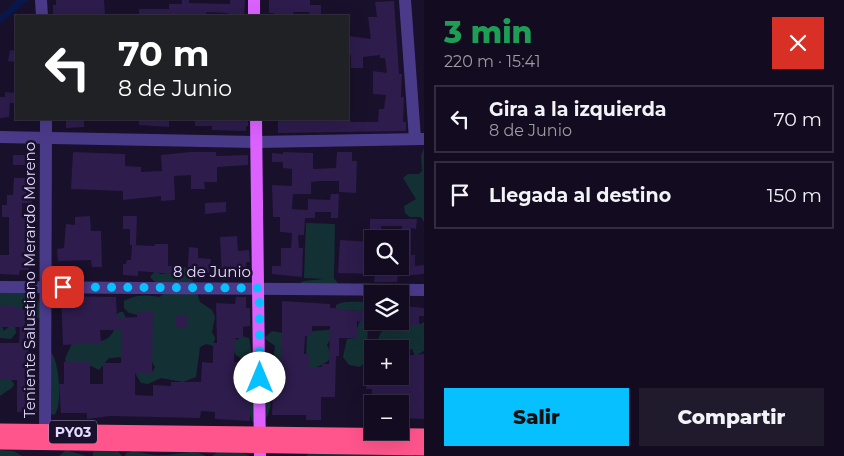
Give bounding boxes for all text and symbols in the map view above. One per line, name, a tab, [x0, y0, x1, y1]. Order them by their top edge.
text: 3 min	[444, 14, 532, 51]
button: close	[772, 17, 824, 69]
text: 70 m	[118, 32, 209, 75]
icon: left	[35, 35, 100, 100]
text: 220 m · 15:41	[444, 52, 541, 71]
text: 8 de Junio	[118, 75, 232, 102]
text: Gira a la izquierda	[489, 98, 667, 121]
icon: left	[446, 105, 474, 133]
text: 70 m	[773, 108, 822, 131]
text: 8 de Junio	[489, 121, 572, 140]
street label: Teniente Salustiano Merardo Moreno	[20, 142, 39, 418]
icon: arrive	[446, 181, 474, 209]
text: Llegada al destino	[489, 184, 671, 207]
text: 150 m	[767, 184, 822, 207]
map controls	[364, 230, 409, 440]
button: search	[364, 230, 409, 275]
street label: 8 de Junio	[173, 262, 251, 281]
pin	[42, 266, 84, 308]
icon: arrive	[49, 273, 77, 301]
button: layers	[364, 285, 409, 330]
button: +	[364, 340, 409, 385]
position arrow	[233, 351, 285, 403]
button: Salir	[444, 388, 629, 446]
button: Compartir	[639, 388, 824, 446]
button: −	[364, 395, 409, 440]
road number: PY03	[49, 421, 97, 444]

